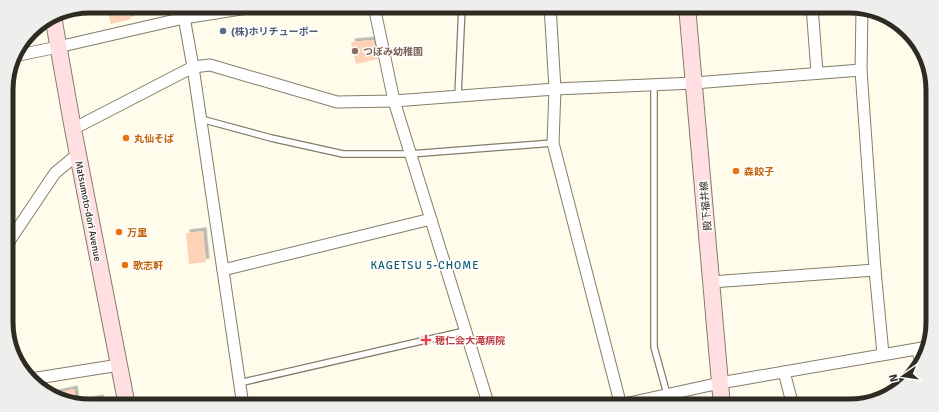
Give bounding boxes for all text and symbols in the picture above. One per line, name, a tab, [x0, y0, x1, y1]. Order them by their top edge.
marker: (株)ホリチューボー	[218, 26, 228, 36]
place label: (株)ホリチューボー	[231, 26, 319, 38]
marker: つぼみ幼稚園	[350, 46, 360, 56]
place label: つぼみ幼稚園	[363, 46, 423, 58]
marker: 丸仙そば	[121, 133, 131, 143]
place label: 丸仙そば	[134, 133, 174, 145]
street label: Matsumoto-dori Avenue	[72, 160, 104, 262]
marker: 森餃子	[731, 166, 741, 176]
place label: 森餃子	[744, 166, 774, 178]
street label: 殿下福井線	[698, 180, 714, 231]
marker: 万里	[114, 227, 124, 237]
place label: 万里	[127, 227, 147, 239]
district label: KAGETSU 5-CHOME	[371, 259, 479, 272]
marker: 歌志軒	[120, 260, 130, 270]
place label: 歌志軒	[133, 260, 163, 272]
marker: 穂仁会大滝病院	[420, 334, 432, 346]
place label: 穂仁会大滝病院	[435, 335, 505, 347]
north arrow	[883, 356, 923, 396]
text: N	[887, 373, 901, 383]

